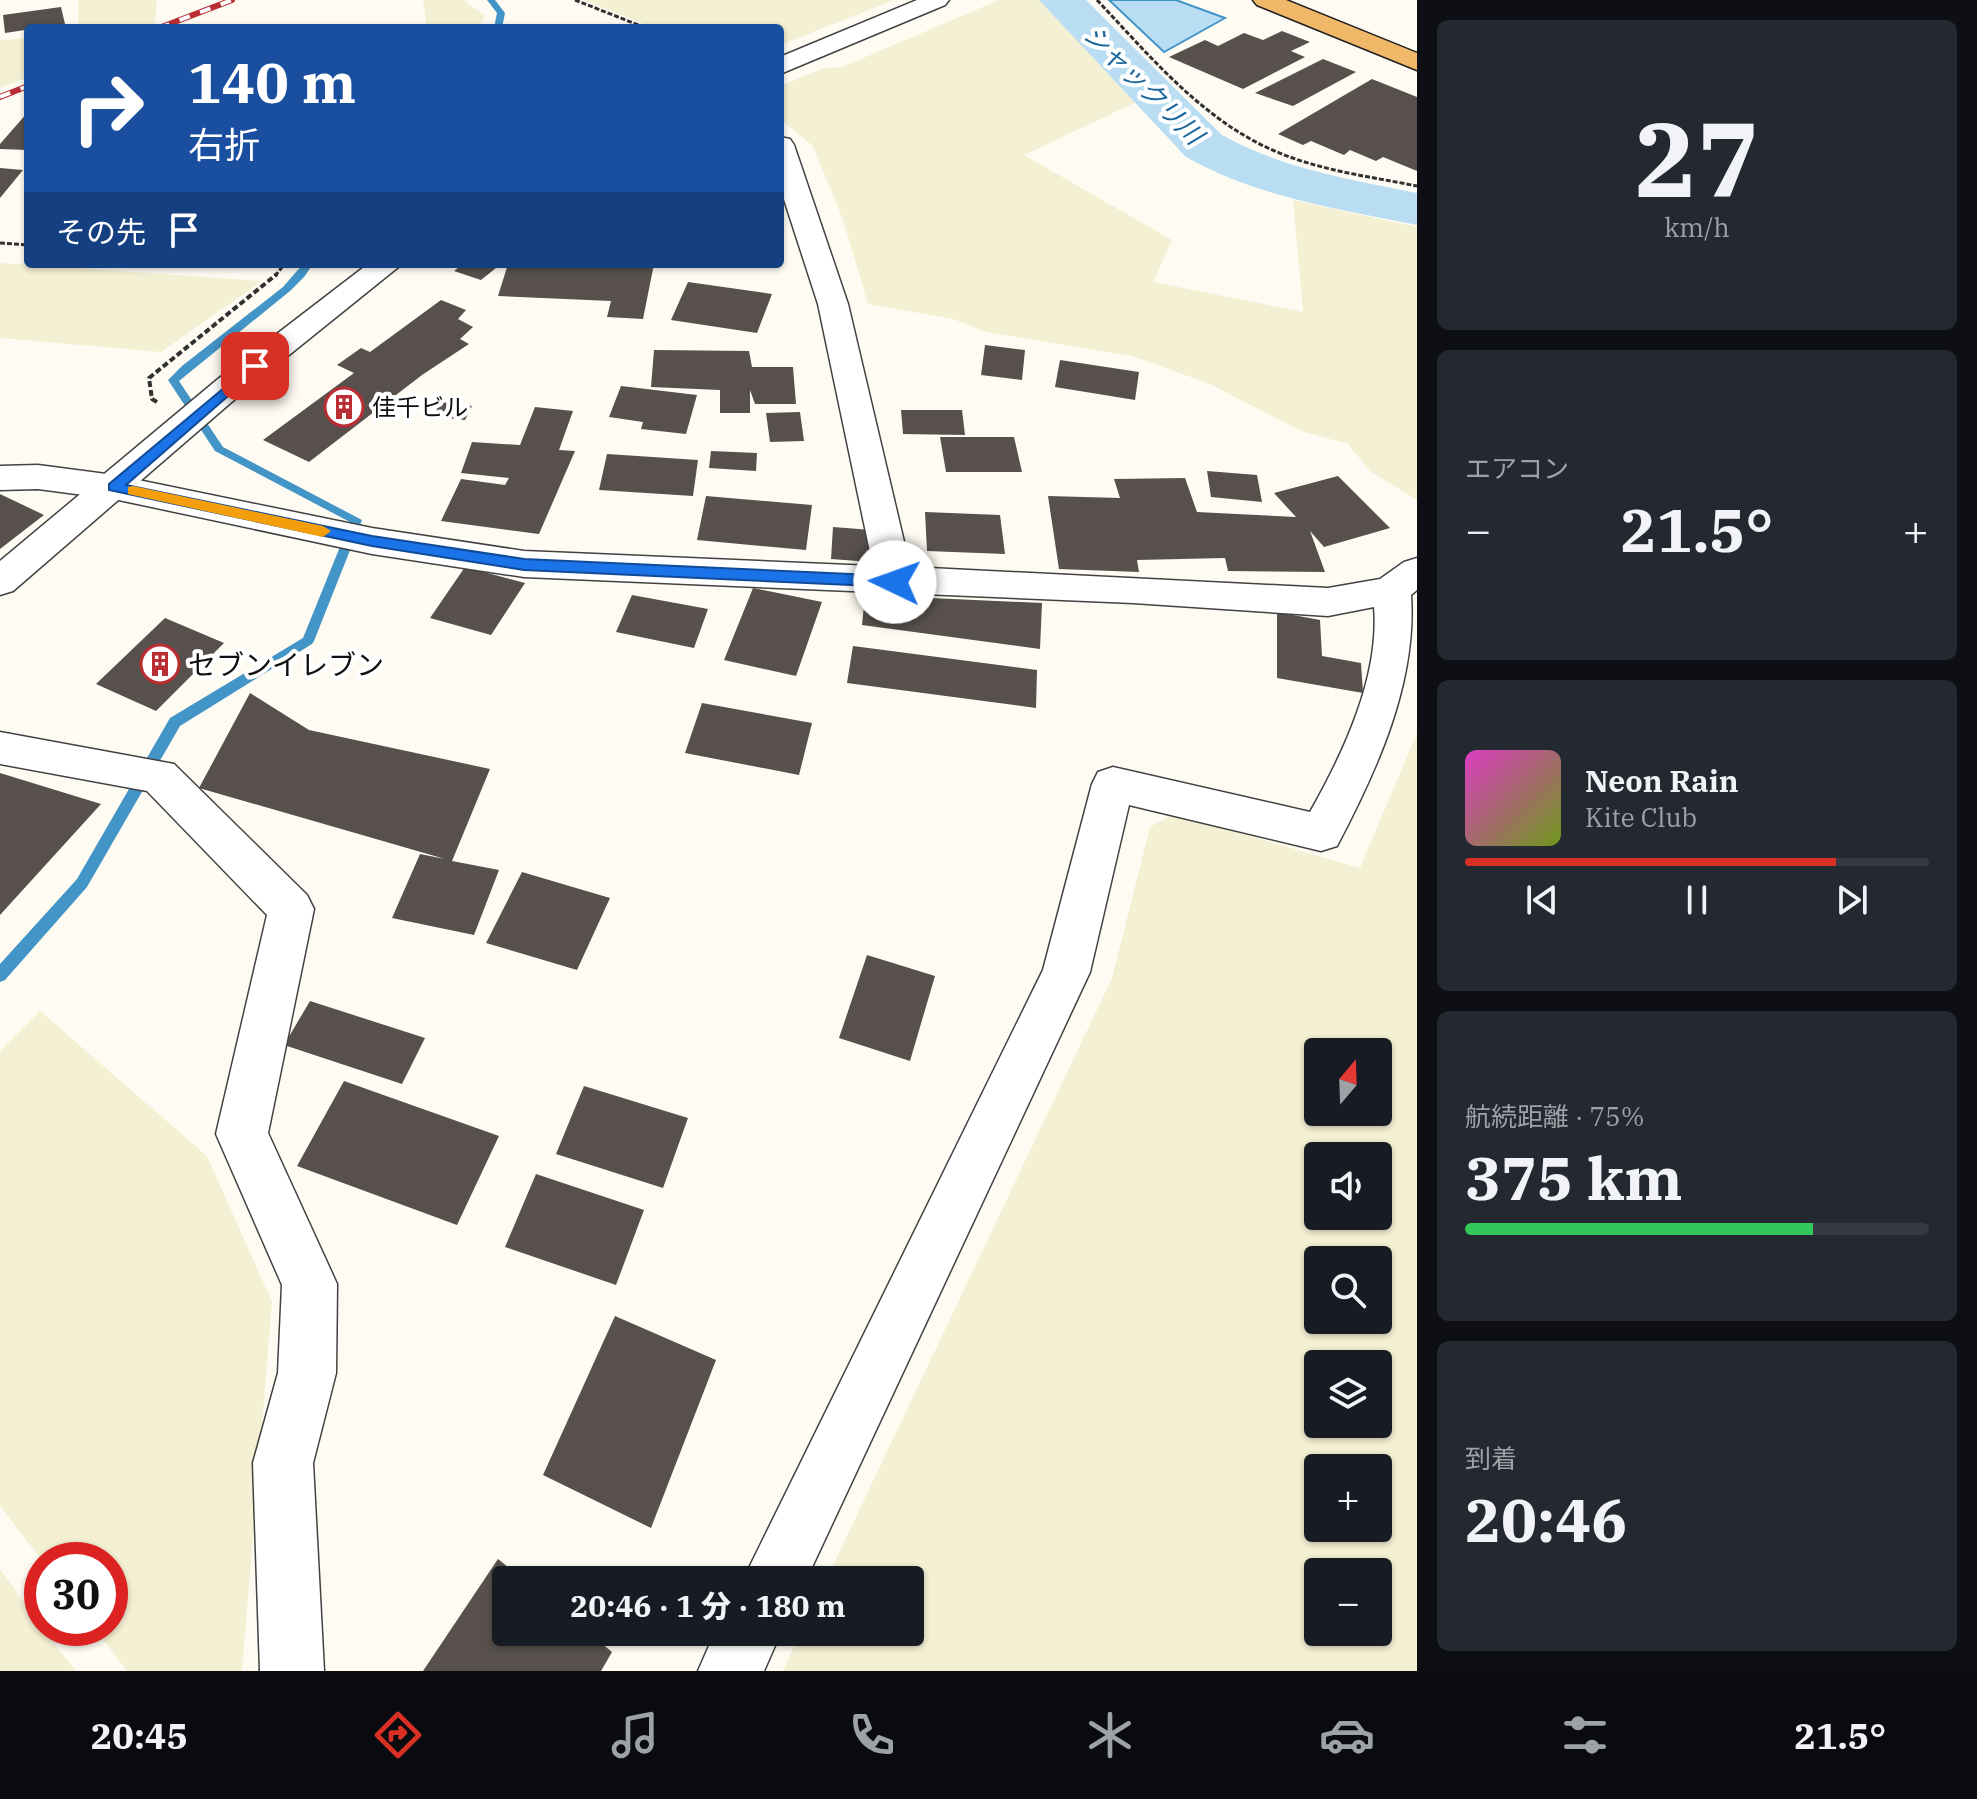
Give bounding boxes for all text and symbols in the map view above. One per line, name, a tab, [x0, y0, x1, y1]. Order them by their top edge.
water label: シャックリ川	[1077, 17, 1213, 153]
text: 140 m	[188, 46, 356, 118]
icon: right	[56, 56, 160, 160]
text: 27	[1635, 90, 1759, 226]
text: 右折	[188, 121, 260, 168]
icon: arrive	[162, 208, 206, 252]
text: km/h	[1664, 210, 1730, 244]
text: その先	[56, 212, 146, 251]
pin	[221, 332, 289, 400]
icon: arrive	[233, 344, 277, 388]
building icon: 佳千ビル	[323, 386, 365, 428]
place label: 佳千ビル	[372, 391, 468, 423]
text: エアコン	[1465, 451, 1569, 485]
text: 21.5°	[1620, 490, 1774, 569]
text: −	[1465, 501, 1491, 558]
text: +	[1903, 501, 1929, 558]
position arrow	[853, 540, 937, 624]
building icon: セブンイレブン	[139, 643, 181, 685]
place label: セブンイレブン	[188, 646, 384, 683]
text: Neon Rain	[1585, 761, 1739, 800]
text: Kite Club	[1585, 800, 1697, 834]
icon: previous	[1520, 878, 1564, 922]
icon: pause	[1675, 878, 1719, 922]
icon: next	[1830, 878, 1874, 922]
north arrow	[1304, 1038, 1392, 1126]
map controls	[1304, 1038, 1392, 1646]
text: 航続距離 · 75%	[1465, 1099, 1644, 1133]
text: 375 km	[1465, 1138, 1683, 1217]
button: sound	[1304, 1142, 1392, 1230]
button: search	[1304, 1246, 1392, 1334]
button: layers	[1304, 1350, 1392, 1438]
text: 到着	[1465, 1441, 1517, 1475]
button: +	[1304, 1454, 1392, 1542]
text: 20:46	[1465, 1480, 1627, 1559]
speed limit sign: 30	[24, 1542, 128, 1646]
button: −	[1304, 1558, 1392, 1646]
text: 20:46 · 1 分 · 180 m	[570, 1586, 846, 1625]
icon: directions	[370, 1707, 426, 1763]
icon: music	[607, 1707, 663, 1763]
icon: phone	[844, 1707, 900, 1763]
icon: climate	[1082, 1707, 1138, 1763]
icon: car	[1319, 1707, 1375, 1763]
icon: filters	[1557, 1707, 1613, 1763]
text: 20:45	[91, 1712, 188, 1759]
text: 21.5°	[1794, 1712, 1886, 1759]

